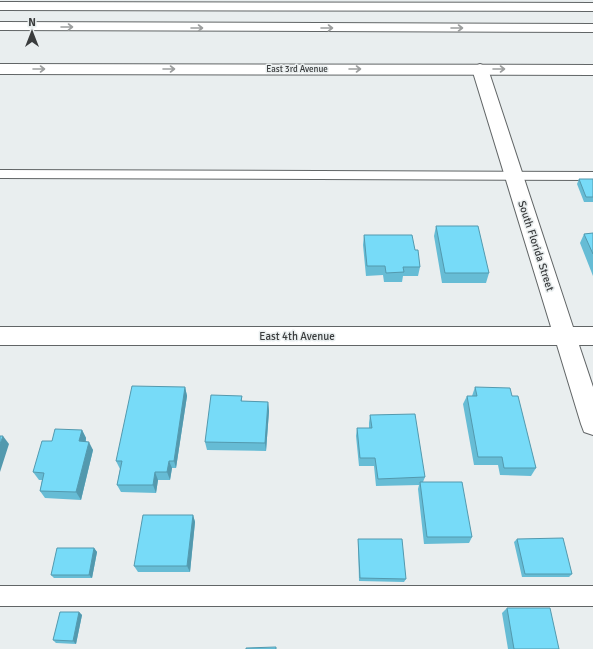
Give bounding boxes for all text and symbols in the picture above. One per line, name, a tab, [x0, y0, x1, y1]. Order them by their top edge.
north arrow	[12, 12, 52, 52]
text: N	[28, 16, 36, 29]
one-way arrow	[60, 23, 73, 31]
one-way arrow	[190, 24, 203, 31]
one-way arrow	[320, 24, 333, 32]
one-way arrow	[450, 24, 463, 32]
street label: East 3rd Avenue	[266, 64, 328, 75]
one-way arrow	[32, 65, 45, 73]
one-way arrow	[162, 65, 175, 73]
one-way arrow	[348, 65, 361, 73]
one-way arrow	[492, 65, 505, 73]
street label: South Florida Street	[515, 199, 557, 293]
street label: East 4th Avenue	[259, 330, 335, 343]

